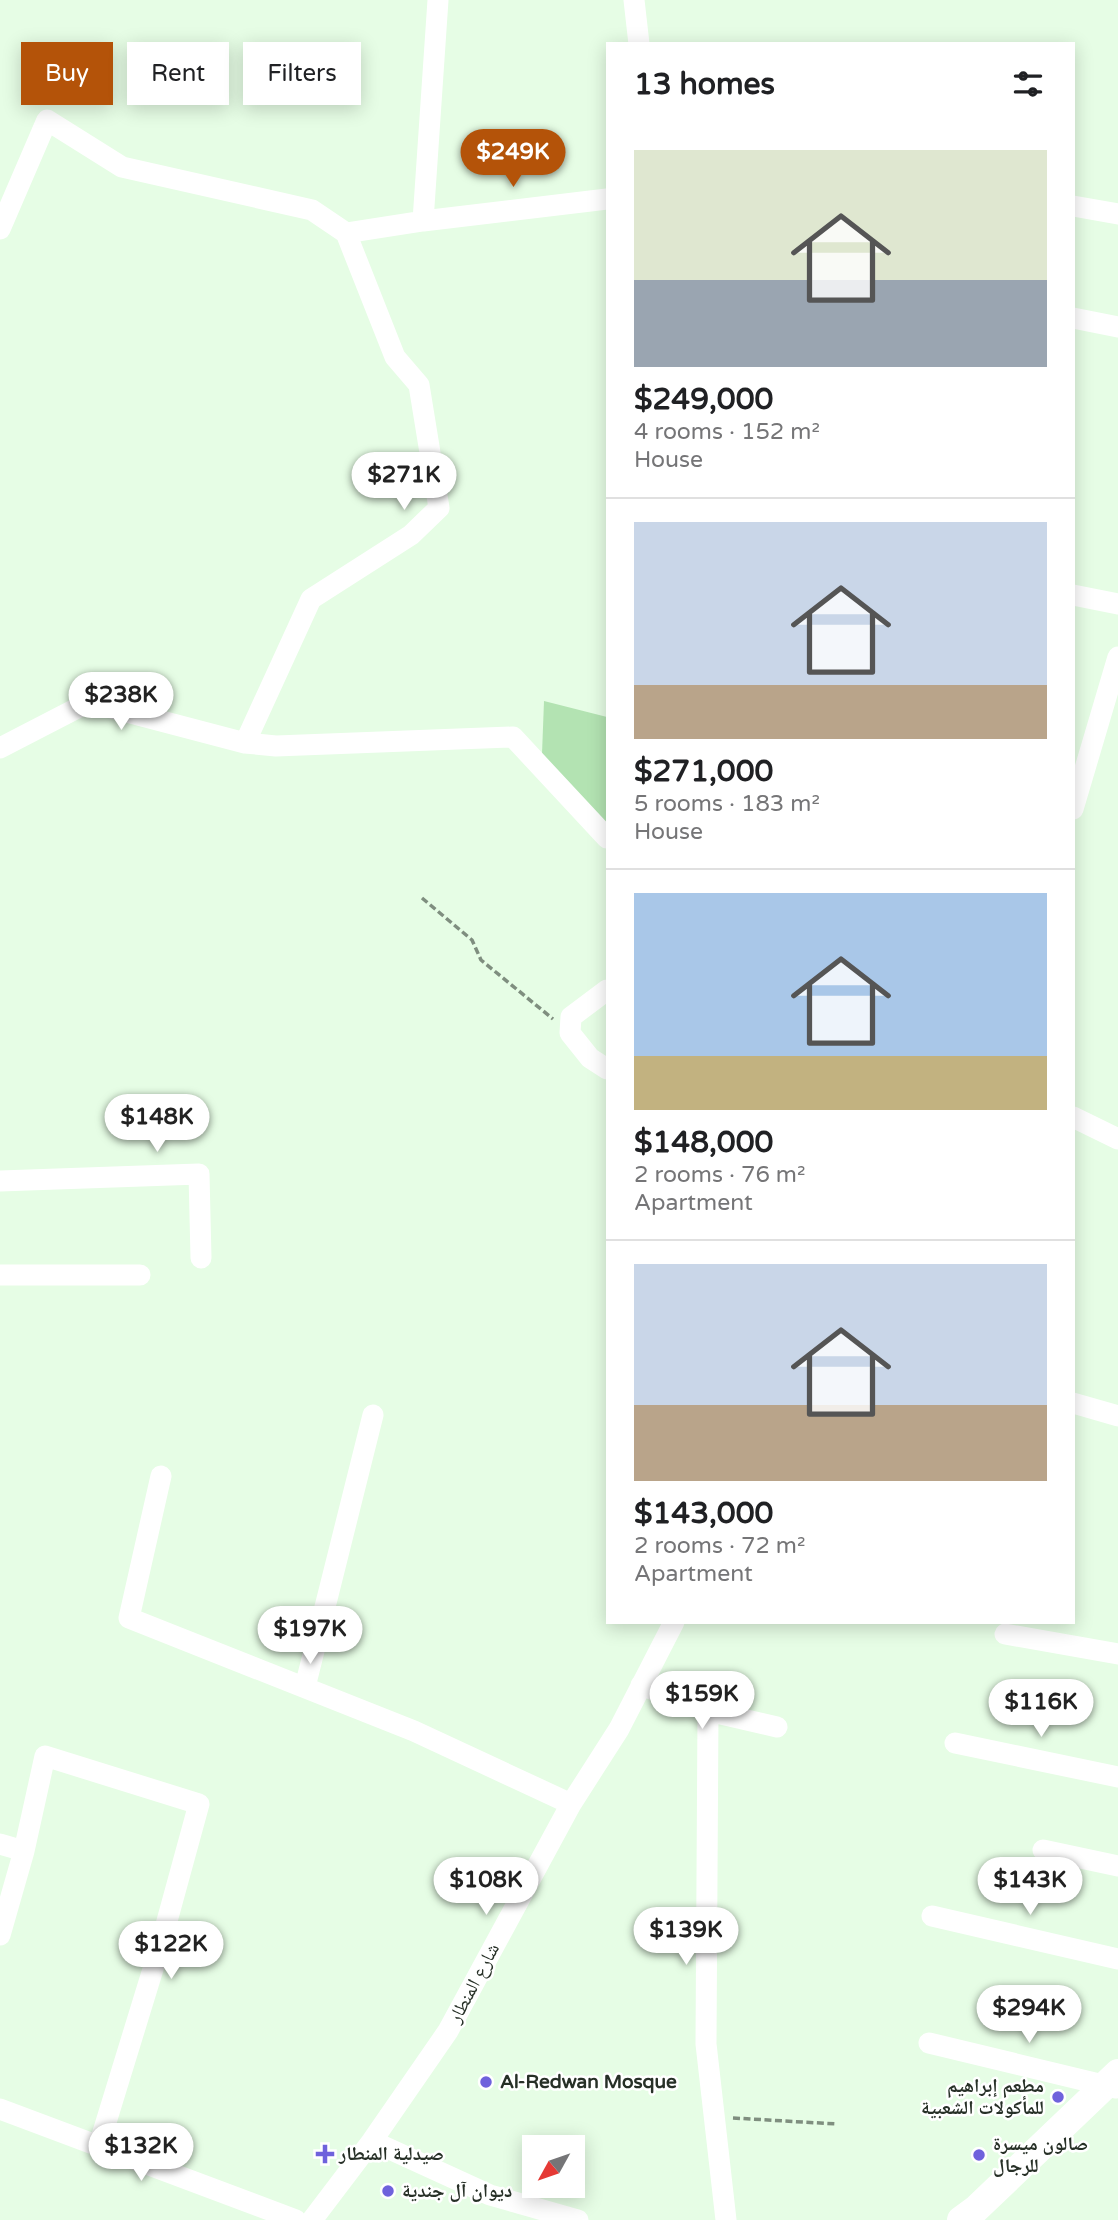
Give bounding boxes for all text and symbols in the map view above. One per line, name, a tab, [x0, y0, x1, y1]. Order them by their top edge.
chip: Buy	[21, 42, 113, 105]
chip: Rent	[127, 42, 229, 105]
chip: Filters	[243, 42, 361, 105]
icon: filters	[1009, 65, 1047, 103]
text: 13 homes	[634, 66, 775, 103]
pin: $249K	[464, 130, 562, 189]
text: $249K	[477, 138, 549, 166]
icon: home	[778, 195, 904, 321]
text: $249,000	[634, 381, 773, 418]
text: 4 rooms · 152 m²	[634, 418, 820, 446]
text: House	[634, 446, 703, 474]
pin: $271K	[355, 452, 453, 512]
text: $271K	[368, 461, 440, 489]
icon: home	[778, 567, 904, 693]
pin: $238K	[72, 672, 170, 732]
text: $238K	[85, 681, 157, 709]
text: $271,000	[634, 753, 773, 790]
text: 5 rooms · 183 m²	[634, 790, 820, 818]
text: House	[634, 818, 703, 846]
icon: home	[778, 938, 904, 1064]
pin: $148K	[108, 1094, 206, 1154]
text: $148K	[121, 1103, 193, 1131]
text: $148,000	[634, 1124, 773, 1161]
text: 2 rooms · 76 m²	[634, 1161, 805, 1189]
text: Apartment	[634, 1189, 753, 1217]
icon: home	[778, 1309, 904, 1435]
text: $143,000	[634, 1495, 773, 1532]
text: 2 rooms · 72 m²	[634, 1532, 805, 1560]
text: Apartment	[634, 1560, 753, 1588]
pin: $197K	[261, 1606, 359, 1666]
text: $197K	[274, 1615, 346, 1643]
pin: $159K	[653, 1672, 751, 1731]
text: $159K	[666, 1680, 738, 1708]
pin: $116K	[992, 1680, 1090, 1739]
text: $116K	[1005, 1688, 1077, 1716]
pin: $108K	[437, 1857, 535, 1917]
pin: $143K	[981, 1857, 1079, 1917]
text: $108K	[450, 1866, 522, 1894]
text: $143K	[994, 1866, 1066, 1894]
pin: $139K	[637, 1908, 735, 1967]
text: $139K	[650, 1916, 722, 1944]
pin: $122K	[122, 1922, 220, 1981]
text: $122K	[135, 1930, 207, 1958]
street label: شارع المنطار	[443, 1939, 504, 2028]
pin: $294K	[980, 1986, 1078, 2045]
text: $294K	[993, 1994, 1065, 2022]
place label: Al-Redwan Mosque	[500, 2071, 677, 2094]
marker: Al-Redwan Mosque	[478, 2074, 494, 2090]
place label: مطعم إبراهيم للمأكولات الشعبية	[921, 2075, 1044, 2119]
marker: مطعم إبراهيم للمأكولات الشعبية	[1050, 2089, 1066, 2105]
pin: $132K	[92, 2124, 190, 2183]
text: $132K	[105, 2132, 177, 2160]
place label: صالون ميسرة للرجال	[993, 2133, 1088, 2177]
north arrow	[522, 2135, 584, 2198]
map controls	[522, 2135, 585, 2198]
place label: صيدلية المنطار	[338, 2143, 444, 2165]
marker: صيدلية المنطار	[317, 2146, 333, 2162]
marker: صالون ميسرة للرجال	[971, 2147, 987, 2163]
place label: ديوان آل جندية	[402, 2180, 512, 2202]
marker: ديوان آل جندية	[380, 2183, 396, 2199]

